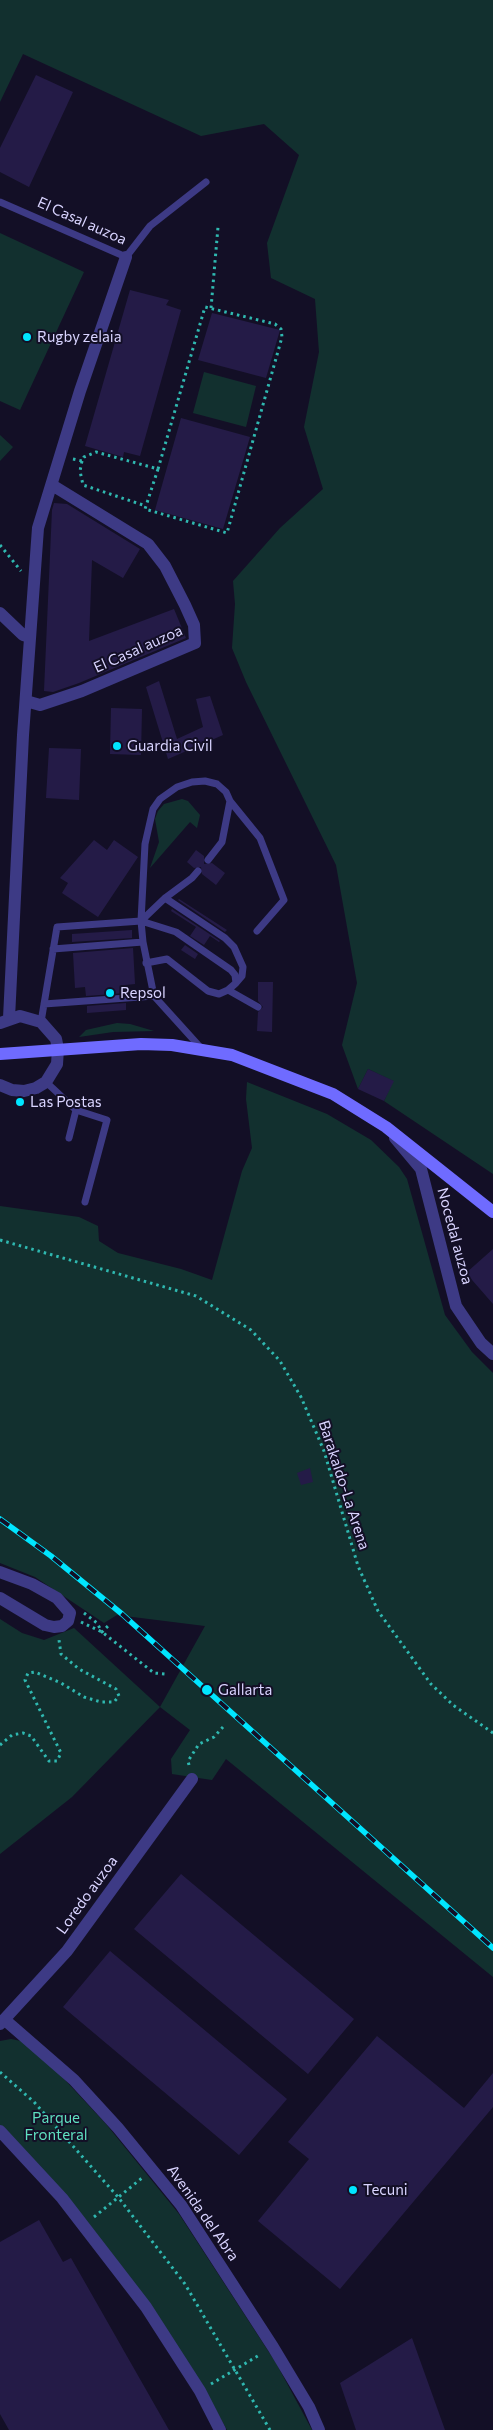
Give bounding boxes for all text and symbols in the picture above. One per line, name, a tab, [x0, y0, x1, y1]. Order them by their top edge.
street label: El Casal auzoa	[35, 193, 129, 249]
place label: Rugby zelaia	[37, 328, 121, 346]
marker: Rugby zelaia	[21, 331, 33, 343]
street label: El Casal auzoa	[91, 621, 185, 677]
place label: Guardia Civil	[127, 737, 213, 755]
marker: Guardia Civil	[111, 740, 123, 752]
place label: Repsol	[120, 984, 166, 1002]
marker: Repsol	[104, 987, 116, 999]
place label: Las Postas	[30, 1093, 102, 1111]
marker: Las Postas	[14, 1096, 26, 1108]
street label: Nocedal auzoa	[433, 1186, 477, 1286]
street label: Barakaldo-La Arena	[315, 1418, 373, 1552]
place label: Gallarta	[218, 1681, 272, 1699]
marker: Gallarta	[200, 1683, 214, 1697]
street label: Loredo auzoa	[53, 1852, 121, 1938]
park label: Parque Fronteral	[24, 2109, 88, 2144]
street label: Avenida del Abra	[163, 2162, 243, 2264]
place label: Tecuni	[363, 2181, 408, 2199]
marker: Tecuni	[347, 2184, 359, 2196]

